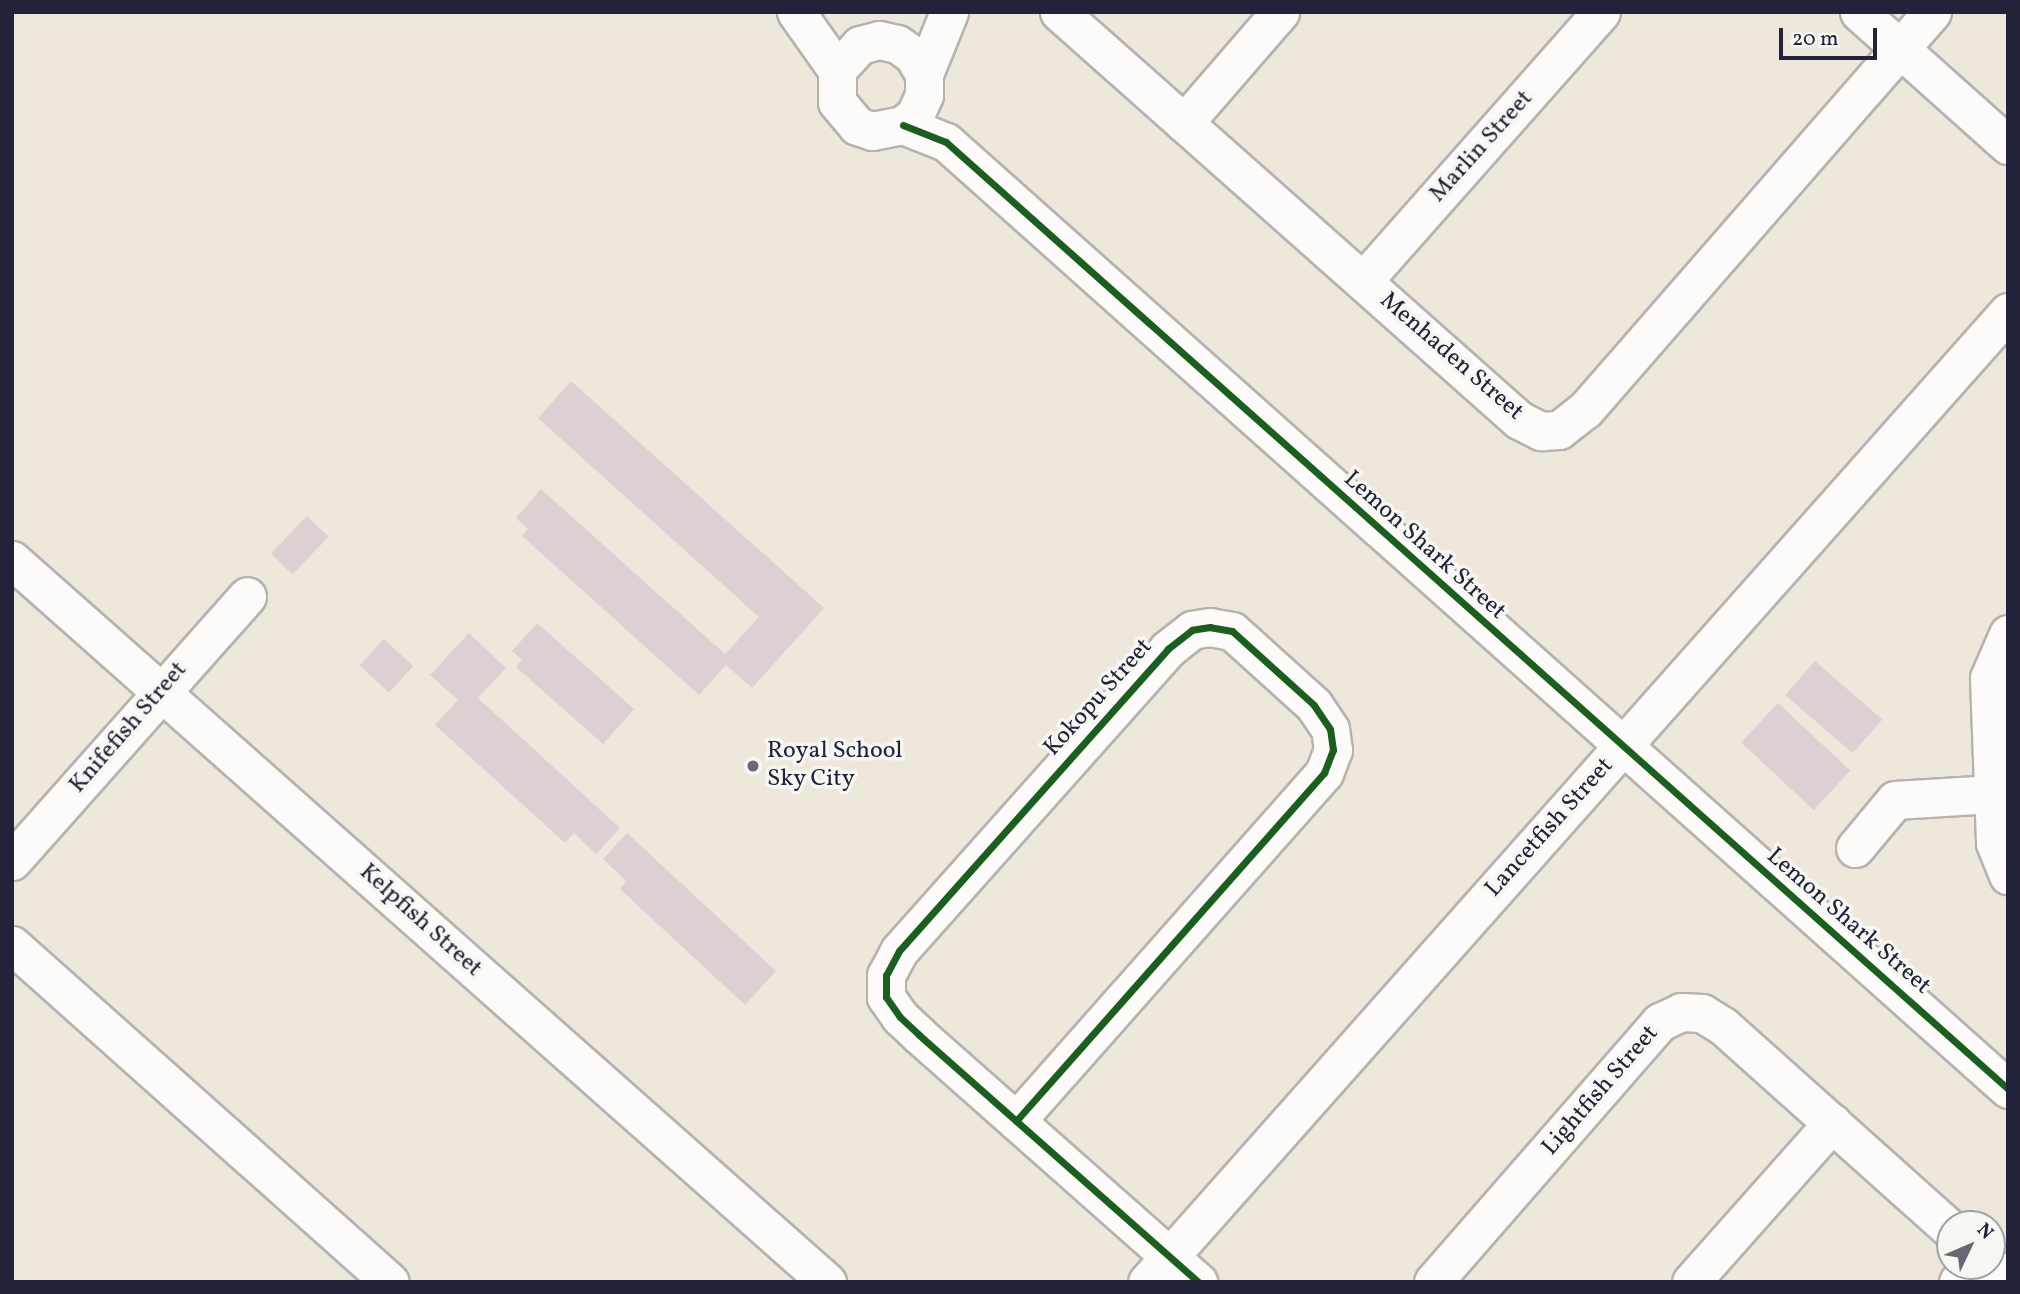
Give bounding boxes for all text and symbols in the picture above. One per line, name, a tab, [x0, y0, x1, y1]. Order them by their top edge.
scale bar	[1782, 14, 1880, 58]
text: 20 m	[1792, 25, 1838, 54]
street label: Marlin Street	[1424, 85, 1540, 209]
street label: Menhaden Street	[1373, 287, 1529, 427]
street label: Lemon Shark Street	[1337, 466, 1511, 626]
street label: Kokopu Street	[1039, 633, 1159, 763]
street label: Knifefish Street	[64, 656, 194, 800]
place label: Royal School Sky City	[767, 738, 903, 794]
street label: Lancetfish Street	[1480, 752, 1620, 904]
marker: Royal School Sky City	[745, 758, 761, 774]
street label: Lemon Shark Street	[1760, 843, 1936, 1001]
street label: Kelpfish Street	[353, 858, 487, 984]
street label: Lightfish Street	[1537, 1020, 1665, 1162]
north arrow	[1936, 1210, 2006, 1280]
text: N	[1971, 1218, 1999, 1246]

